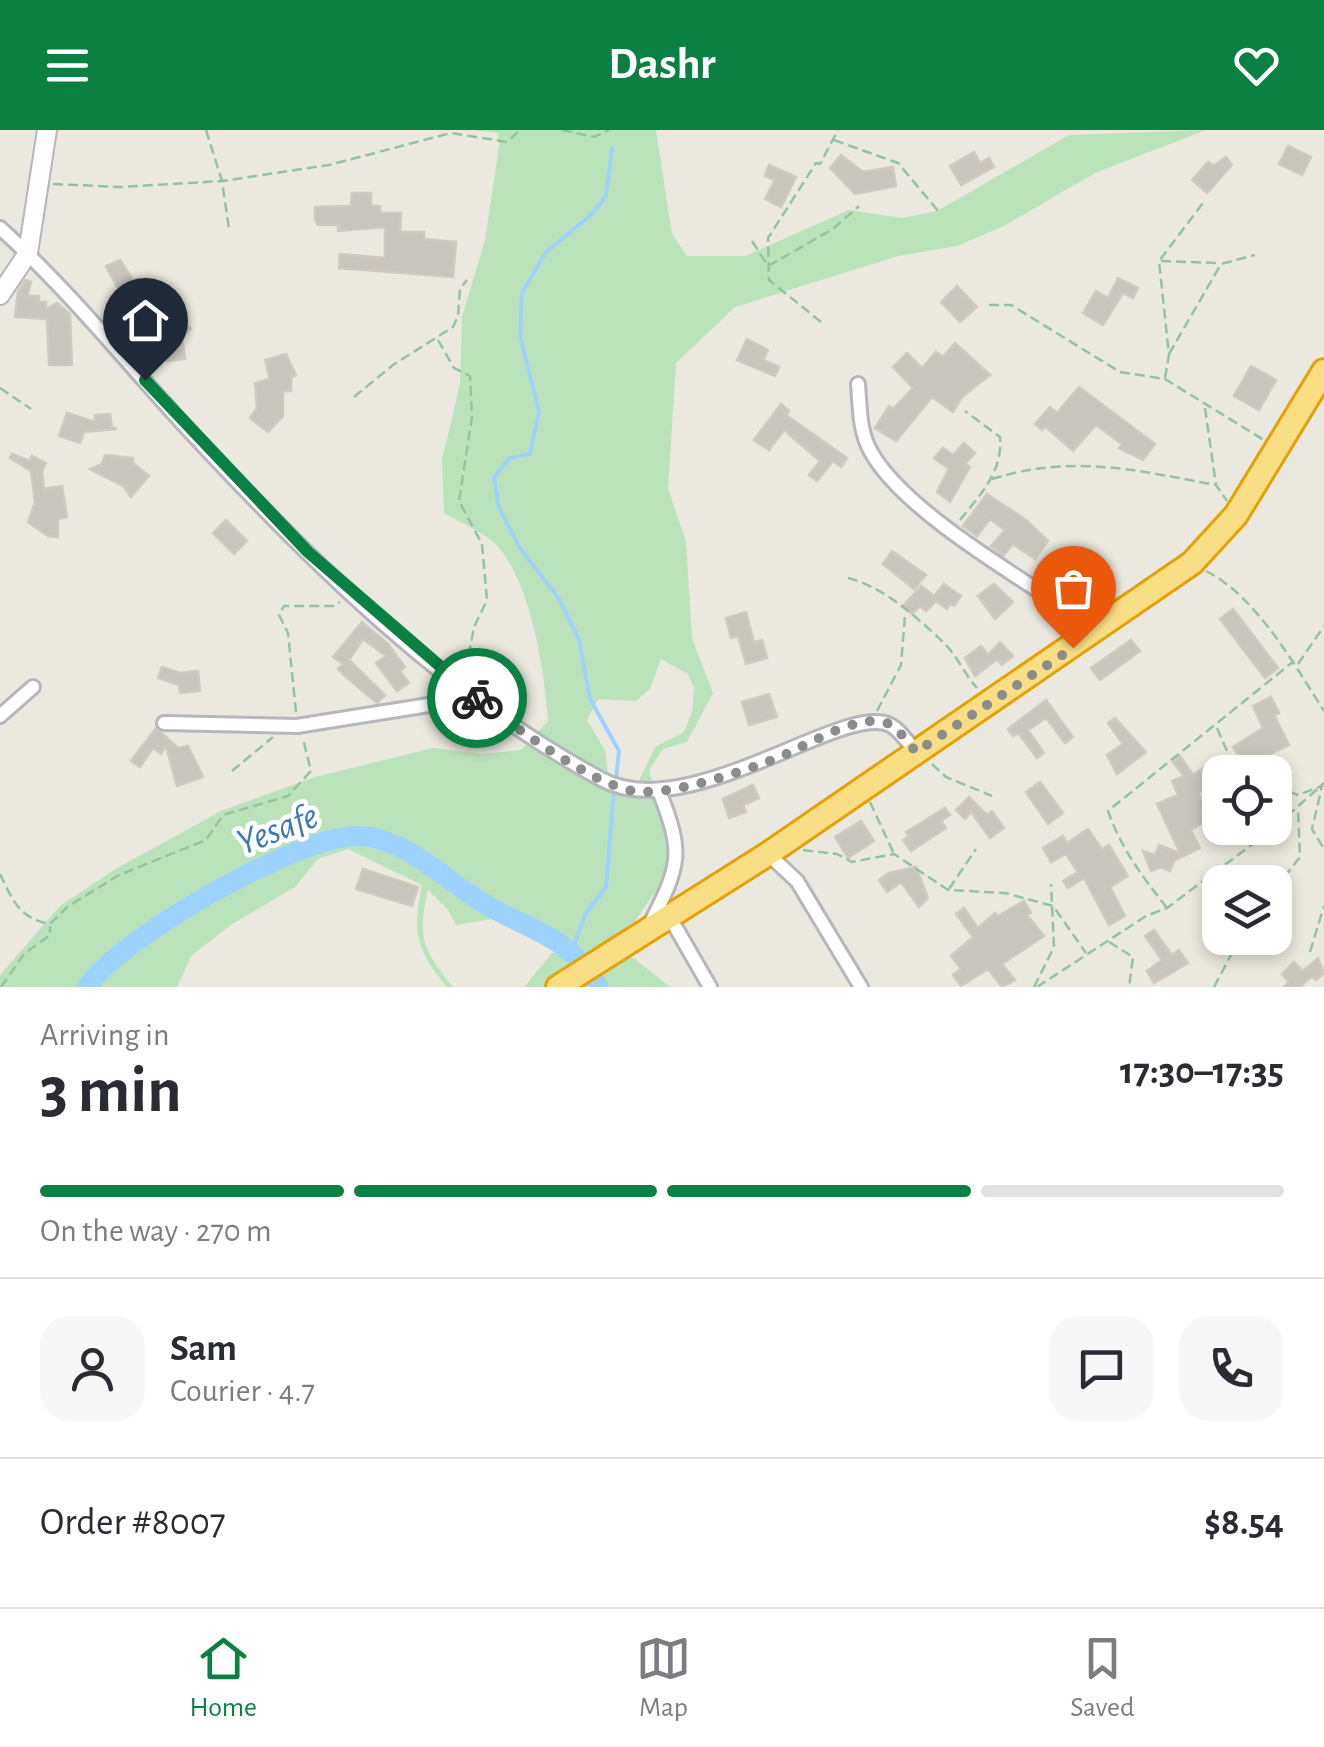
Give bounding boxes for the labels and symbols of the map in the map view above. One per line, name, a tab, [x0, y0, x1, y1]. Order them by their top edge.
pin	[103, 278, 188, 381]
pin	[1031, 546, 1116, 649]
courier	[427, 648, 527, 748]
water label: Yesafe	[232, 797, 324, 863]

